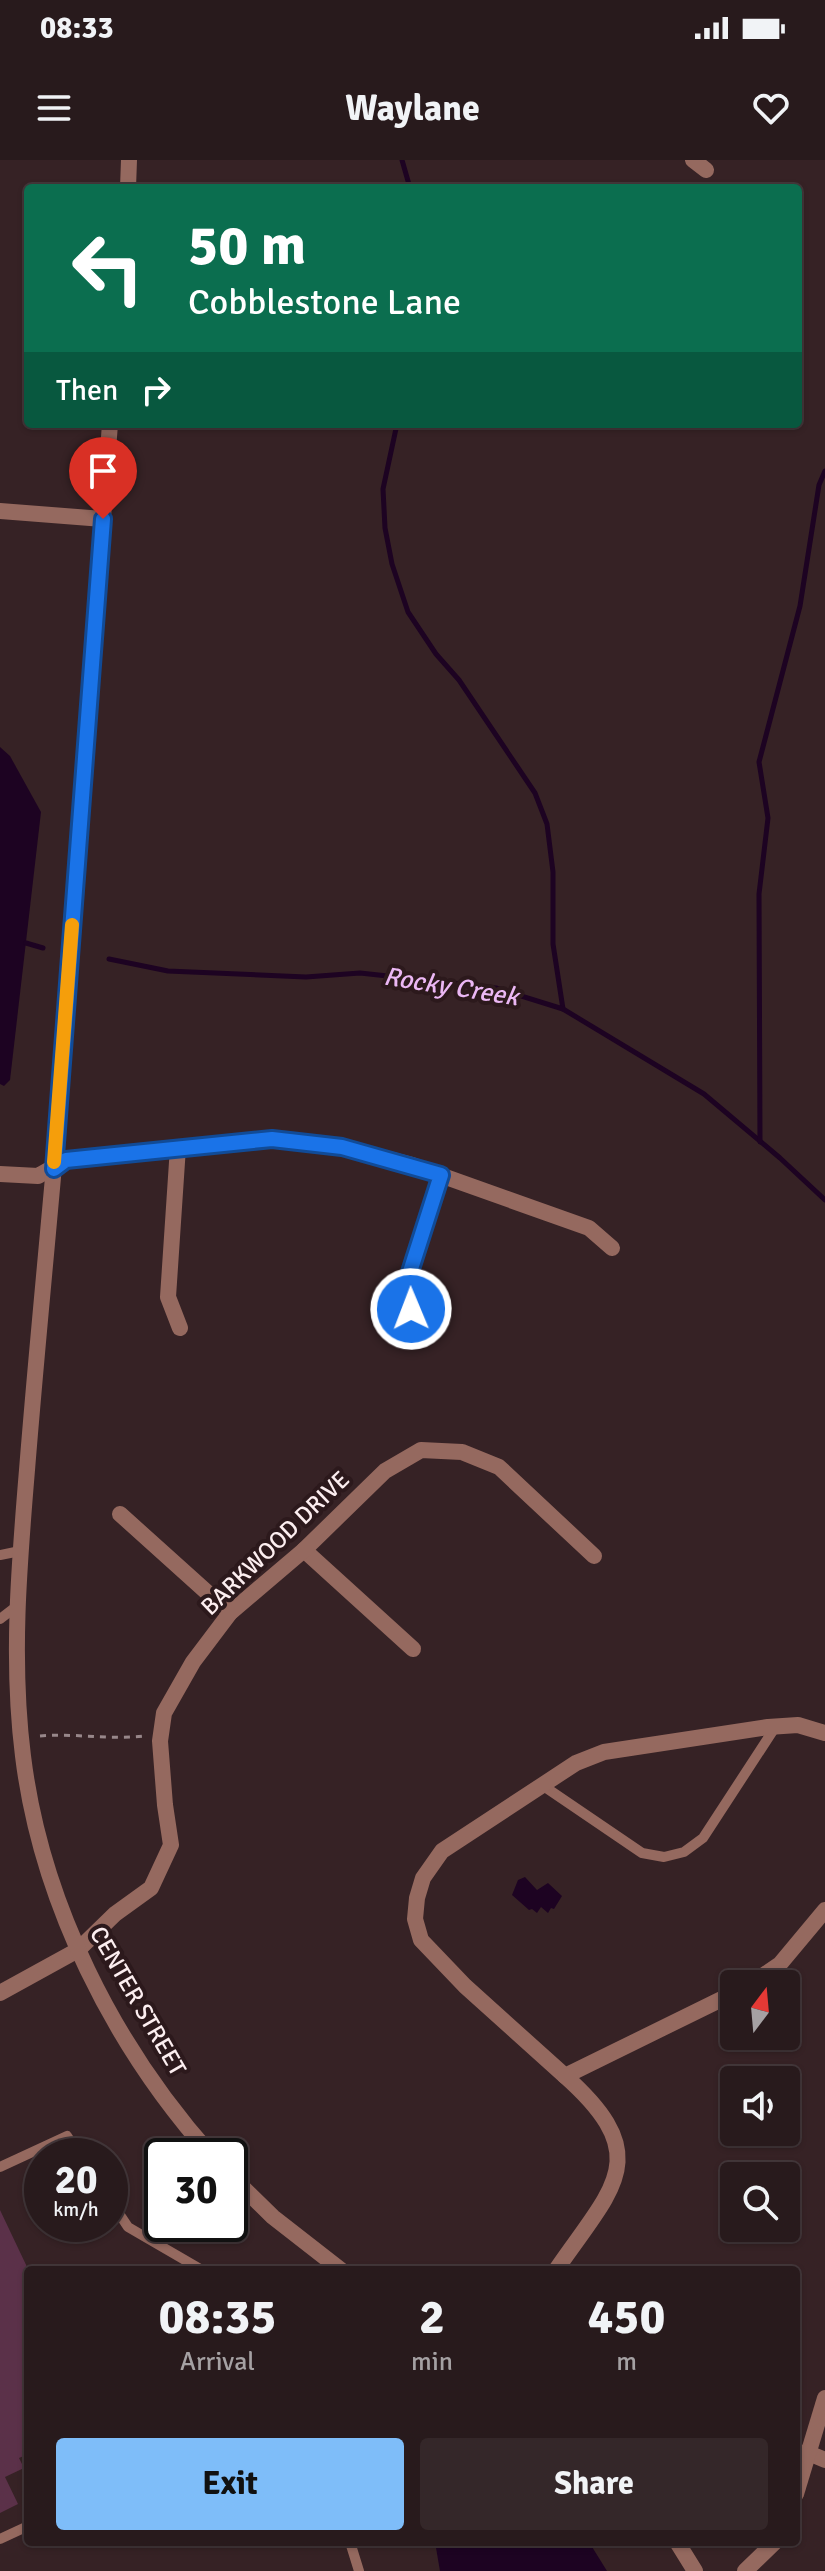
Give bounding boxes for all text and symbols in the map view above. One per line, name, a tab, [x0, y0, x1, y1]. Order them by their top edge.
text: 08:33	[40, 10, 114, 47]
icon: menu	[32, 86, 76, 130]
text: Waylane	[345, 86, 480, 131]
icon: heart	[749, 86, 793, 130]
text: 50 m	[188, 211, 306, 280]
icon: left	[56, 216, 160, 320]
text: Cobblestone Lane	[188, 280, 461, 325]
icon: right	[134, 368, 178, 412]
text: Then	[56, 372, 118, 409]
pin	[69, 437, 137, 519]
icon: arrive	[81, 449, 125, 493]
water label: Rocky Creek	[381, 961, 523, 1014]
position arrow	[369, 1267, 453, 1351]
street label: BARKWOOD DRIVE	[194, 1465, 356, 1621]
street label: CENTER STREET	[83, 1921, 193, 2081]
north arrow	[720, 1970, 800, 2050]
map controls	[720, 1970, 800, 2242]
button: sound	[720, 2066, 800, 2146]
speed limit sign: 30	[144, 2138, 248, 2242]
text: 20	[54, 2155, 98, 2205]
button: search	[720, 2162, 800, 2242]
text: km/h	[53, 2197, 99, 2222]
text: 08:35	[159, 2288, 276, 2347]
text: 2	[419, 2288, 445, 2347]
text: 450	[588, 2288, 665, 2347]
text: Arrival	[180, 2346, 255, 2378]
text: min	[411, 2346, 453, 2378]
text: m	[616, 2346, 637, 2378]
button: Exit	[56, 2438, 404, 2530]
button: Share	[420, 2438, 768, 2530]

